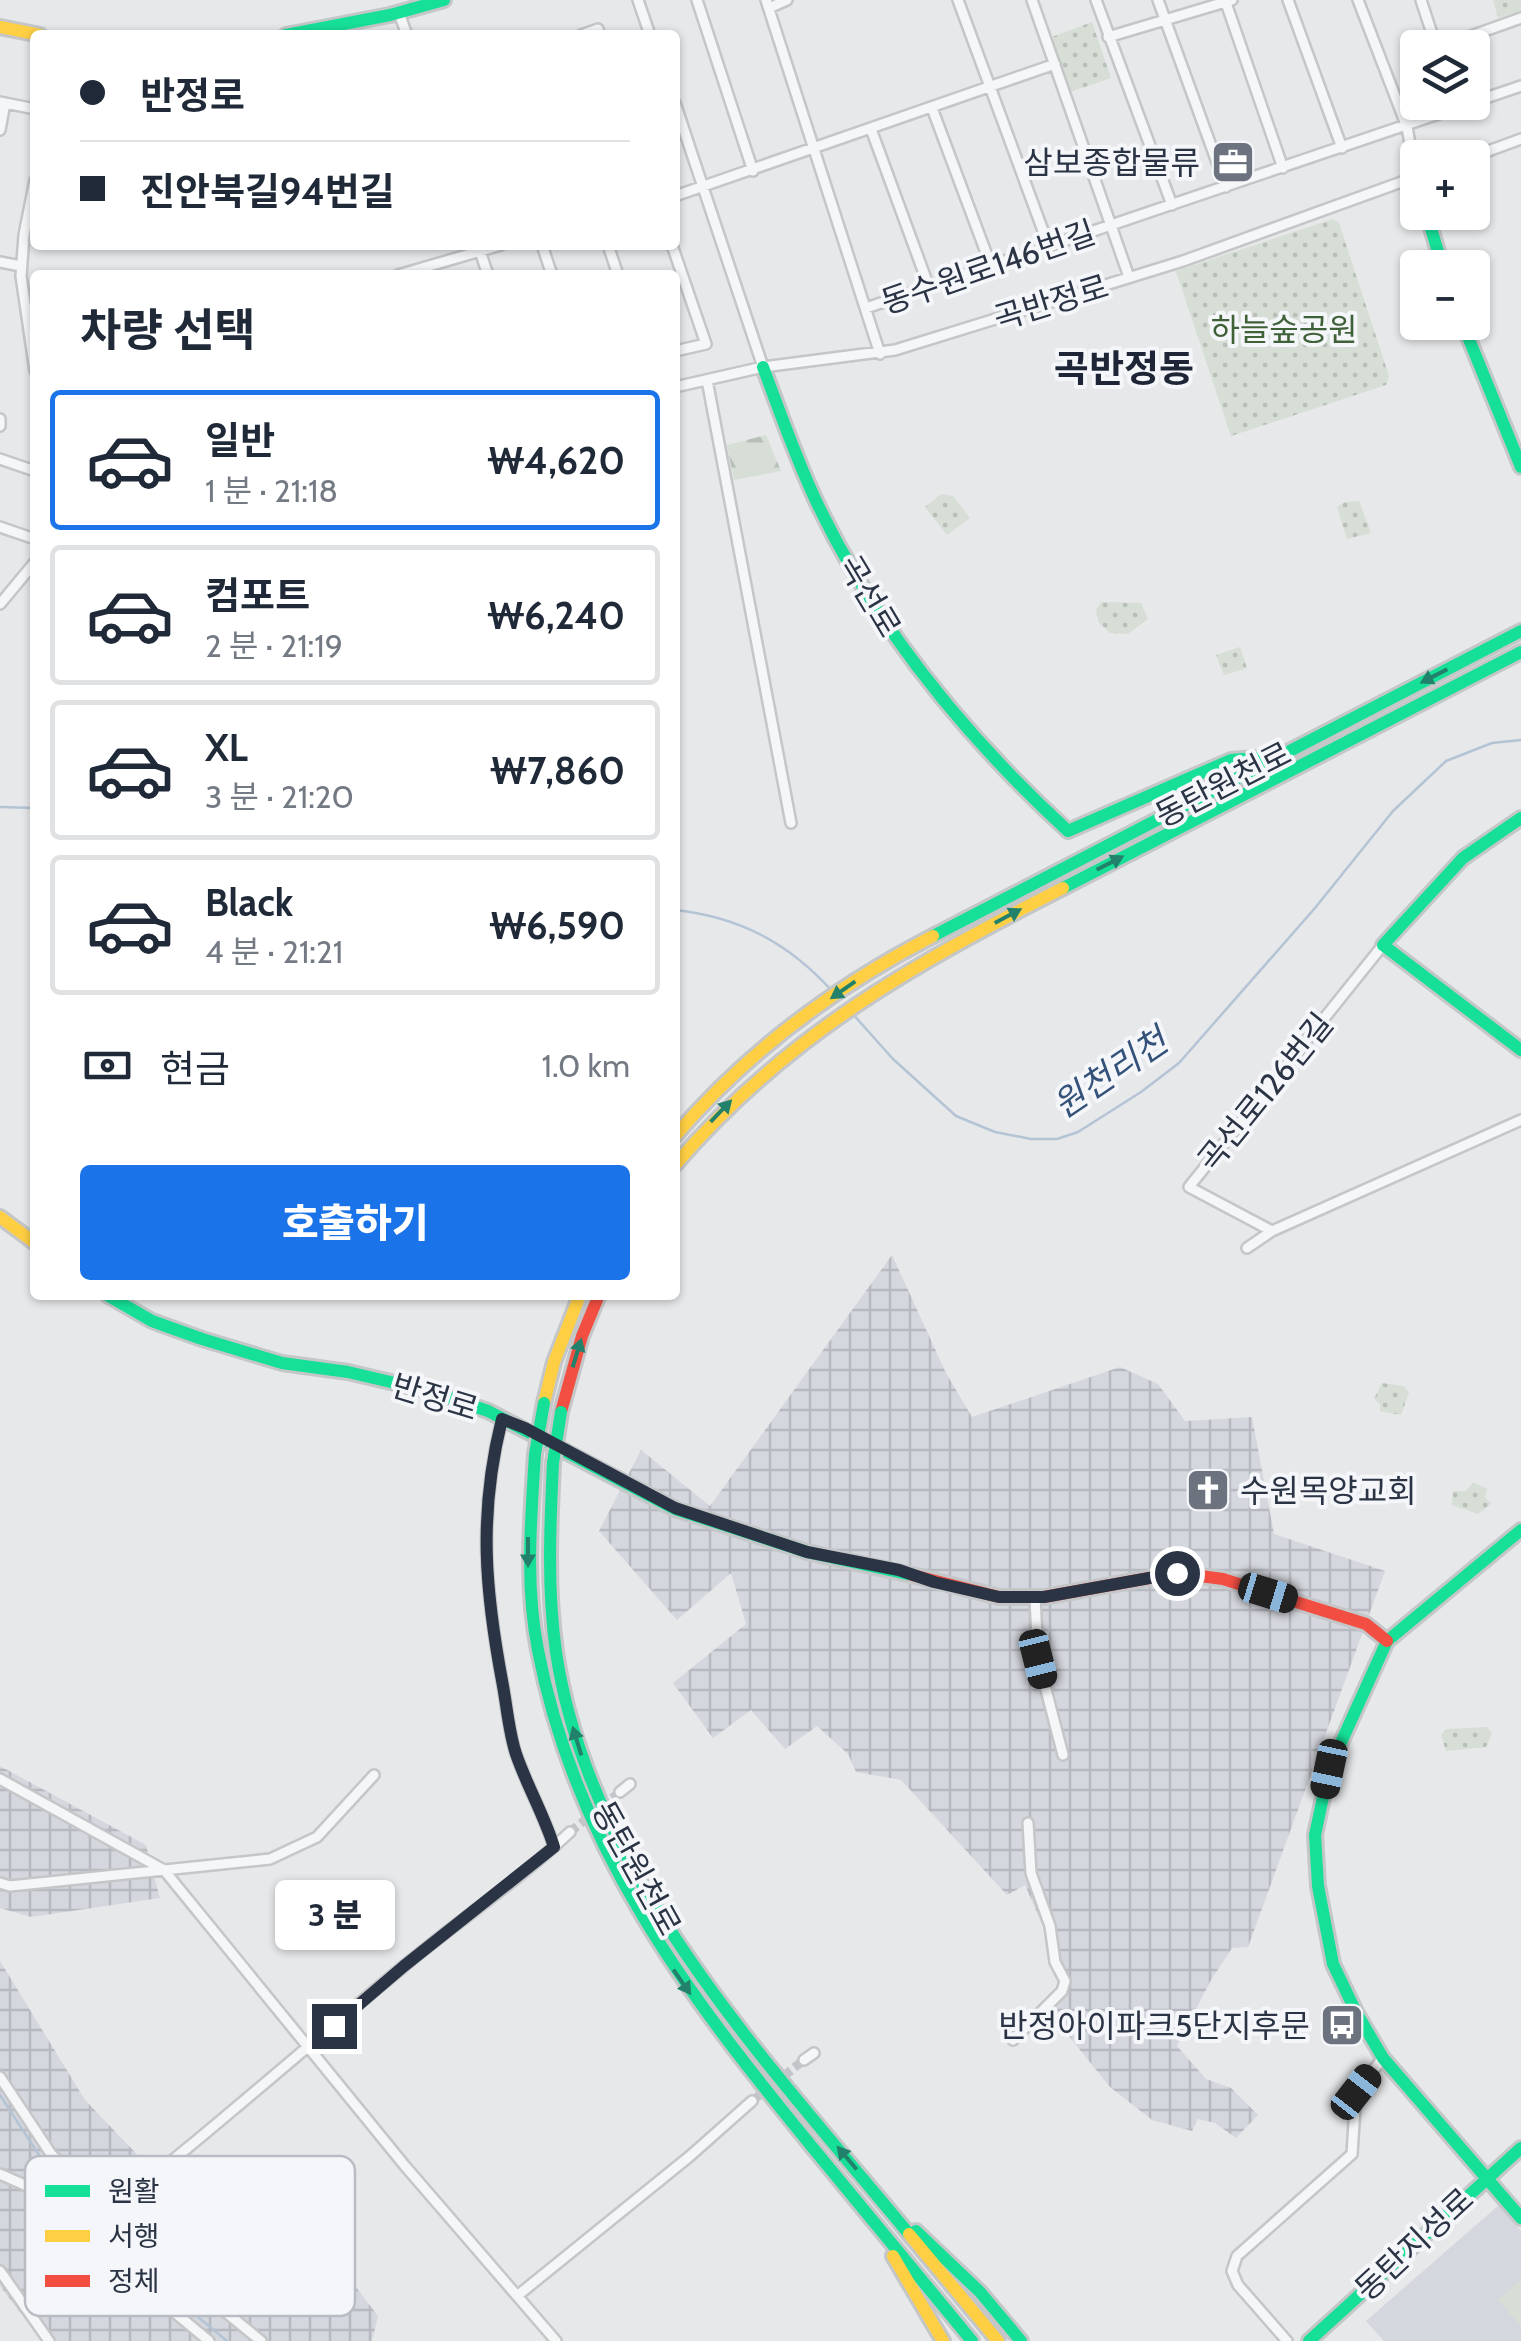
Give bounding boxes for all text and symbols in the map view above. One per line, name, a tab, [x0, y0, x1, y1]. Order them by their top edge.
map controls	[1400, 30, 1490, 340]
button: layers	[1400, 30, 1490, 120]
text: 반정로	[140, 72, 245, 119]
office icon: 삼보종합물류	[1210, 139, 1256, 185]
button: +	[1400, 140, 1490, 230]
place label: 삼보종합물류	[1023, 143, 1200, 182]
text: 진안북길94번길	[140, 168, 395, 215]
street label: 동수원로146번길	[876, 212, 1100, 322]
button: −	[1400, 250, 1490, 340]
street label: 곡반정로	[989, 266, 1113, 338]
text: 차량 선택	[80, 303, 256, 357]
park label: 하늘숲공원	[1210, 310, 1358, 349]
district label: 곡반정동	[1054, 345, 1194, 392]
icon: car	[85, 415, 175, 505]
text: 일반	[205, 417, 275, 464]
text: ₩4,620	[488, 437, 625, 484]
text: 1 분 · 21:18	[205, 471, 338, 510]
street label: 곡선로	[831, 548, 909, 644]
icon: car	[85, 570, 175, 660]
text: 컴포트	[205, 572, 310, 619]
text: ₩6,240	[488, 592, 625, 639]
text: 2 분 · 21:19	[205, 626, 343, 665]
one-way arrow	[1419, 667, 1448, 684]
text: XL	[205, 724, 248, 771]
icon: car	[85, 725, 175, 815]
street label: 동탄원천로	[1149, 733, 1297, 835]
text: ₩7,860	[490, 747, 625, 794]
text: 3 분 · 21:20	[205, 777, 354, 816]
one-way arrow	[1096, 855, 1125, 872]
text: Black	[205, 879, 293, 926]
icon: car	[85, 880, 175, 970]
text: ₩6,590	[489, 902, 625, 949]
one-way arrow	[993, 907, 1022, 924]
text: 4 분 · 21:21	[205, 932, 343, 971]
one-way arrow	[829, 980, 856, 999]
street label: 곡선로126번길	[1189, 1005, 1341, 1179]
water label: 원천리천	[1045, 1017, 1179, 1127]
icon: cash	[80, 1038, 135, 1093]
text: 현금	[160, 1045, 230, 1092]
text: 1.0 km	[542, 1046, 630, 1085]
one-way arrow	[709, 1099, 732, 1123]
button: 호출하기	[80, 1165, 630, 1280]
one-way arrow	[570, 1337, 585, 1367]
street label: 반정로	[387, 1365, 483, 1429]
church icon: 수원목양교회	[1185, 1467, 1231, 1513]
place label: 수원목양교회	[1240, 1471, 1417, 1510]
one-way arrow	[520, 1536, 536, 1568]
route start	[1155, 1551, 1200, 1596]
car	[1235, 1570, 1301, 1616]
car	[1016, 1626, 1060, 1692]
one-way arrow	[569, 1726, 584, 1756]
car	[1308, 1737, 1350, 1801]
street label: 동탄원천로	[584, 1794, 690, 1942]
callout: 3 분	[274, 1881, 394, 1951]
text: 3 분	[308, 1895, 362, 1934]
one-way arrow	[672, 1968, 691, 1995]
bus stop icon: 반정아이파크5단지후문	[1319, 2002, 1365, 2048]
route end	[312, 2004, 357, 2049]
place label: 반정아이파크5단지후문	[998, 2006, 1310, 2045]
car	[1326, 2059, 1386, 2125]
one-way arrow	[837, 2145, 858, 2170]
legend	[25, 2156, 355, 2316]
text: 원활	[108, 2174, 160, 2208]
street label: 동탄지성로	[1347, 2180, 1481, 2308]
text: 서행	[108, 2219, 160, 2253]
text: 정체	[108, 2264, 160, 2298]

